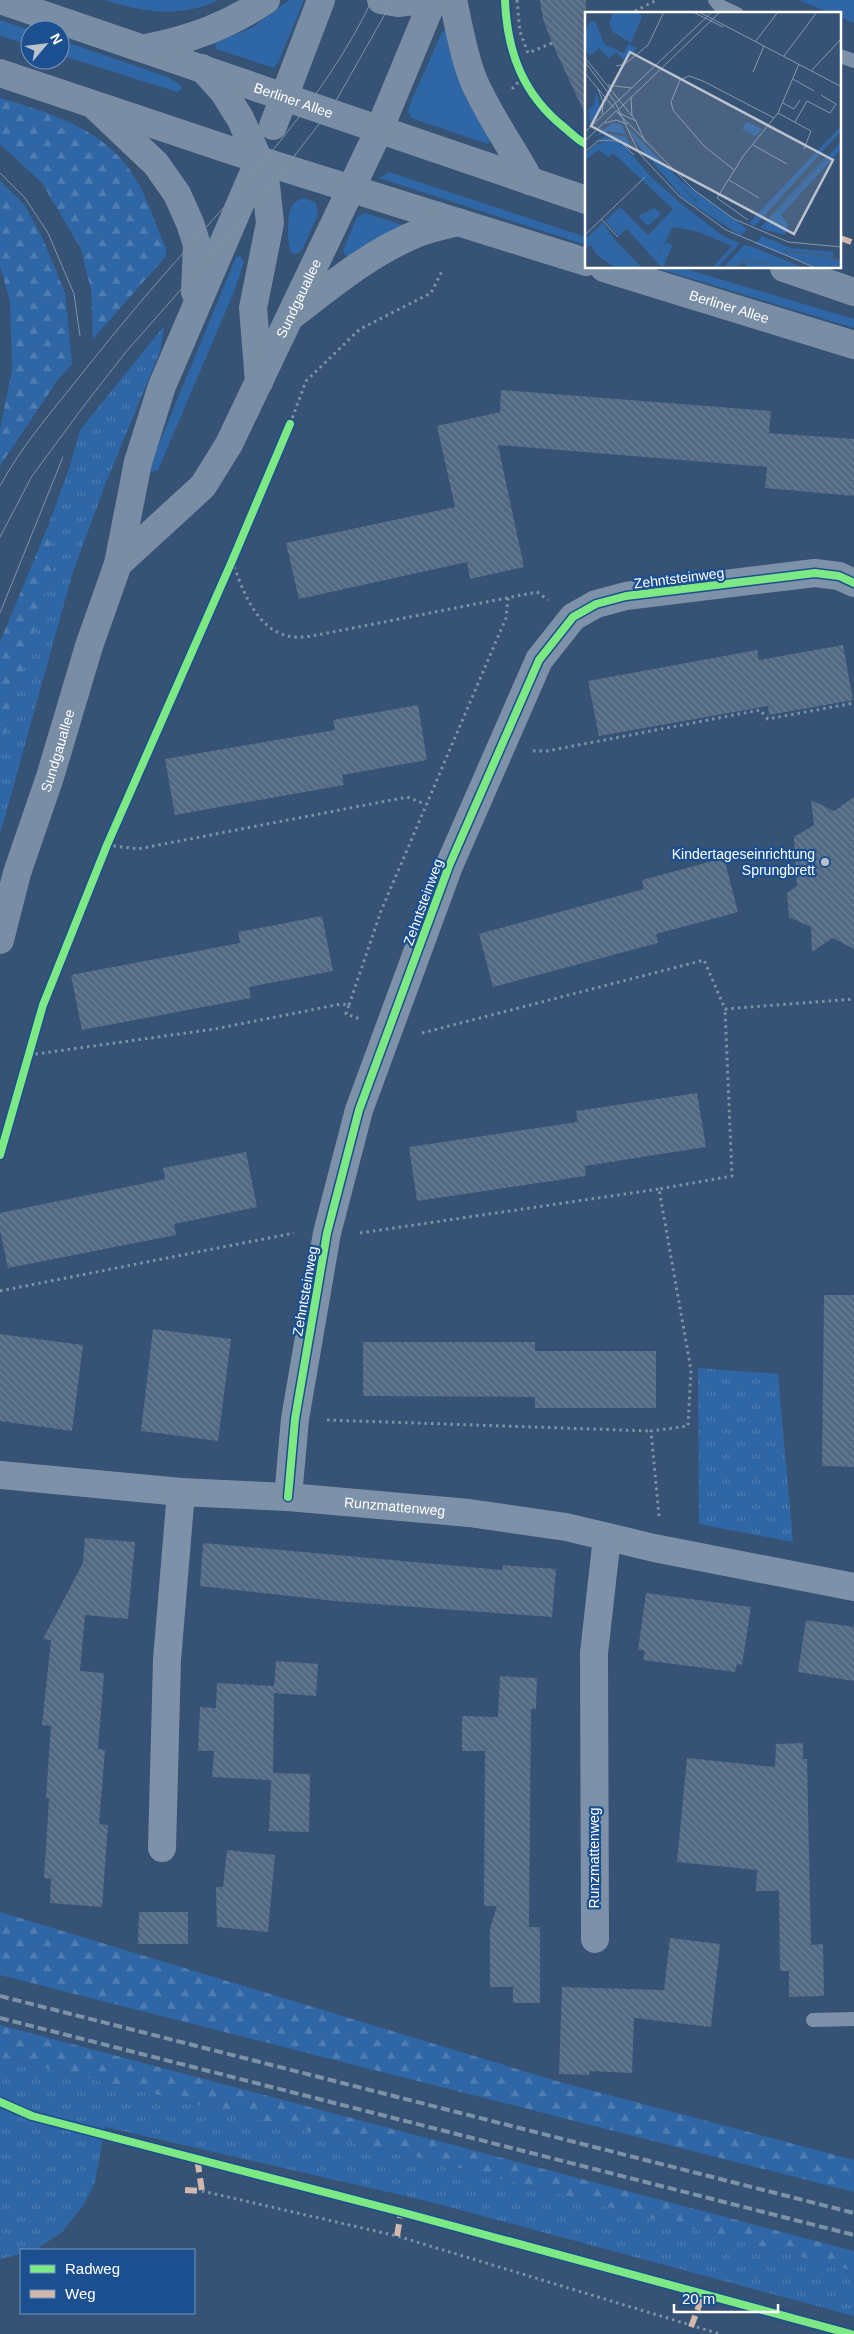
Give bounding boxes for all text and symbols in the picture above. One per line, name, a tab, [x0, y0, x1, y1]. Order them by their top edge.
inset map	[585, 12, 842, 269]
north arrow	[20, 20, 70, 70]
text: N	[47, 31, 66, 47]
street label: Berliner Allee	[252, 79, 335, 121]
street label: Sundgauallee	[273, 256, 324, 341]
street label: Berliner Allee	[687, 287, 771, 326]
street label: Zehntsteinweg	[633, 565, 725, 591]
street label: Sundgauallee	[37, 707, 78, 794]
place label: Kindertageseinrichtung Sprungbrett	[672, 846, 815, 878]
street label: Zehntsteinweg	[400, 856, 446, 948]
marker: Kindertageseinrichtung Sprungbrett	[819, 856, 831, 868]
street label: Zehntsteinweg	[289, 1245, 321, 1337]
street label: Runzmattenweg	[344, 1494, 446, 1519]
street label: Runzmattenweg	[586, 1807, 602, 1909]
legend	[20, 2249, 195, 2314]
text: Radweg	[65, 2260, 120, 2277]
scale bar	[674, 2282, 778, 2314]
text: Weg	[65, 2285, 96, 2302]
text: 20 m	[682, 2290, 715, 2307]

